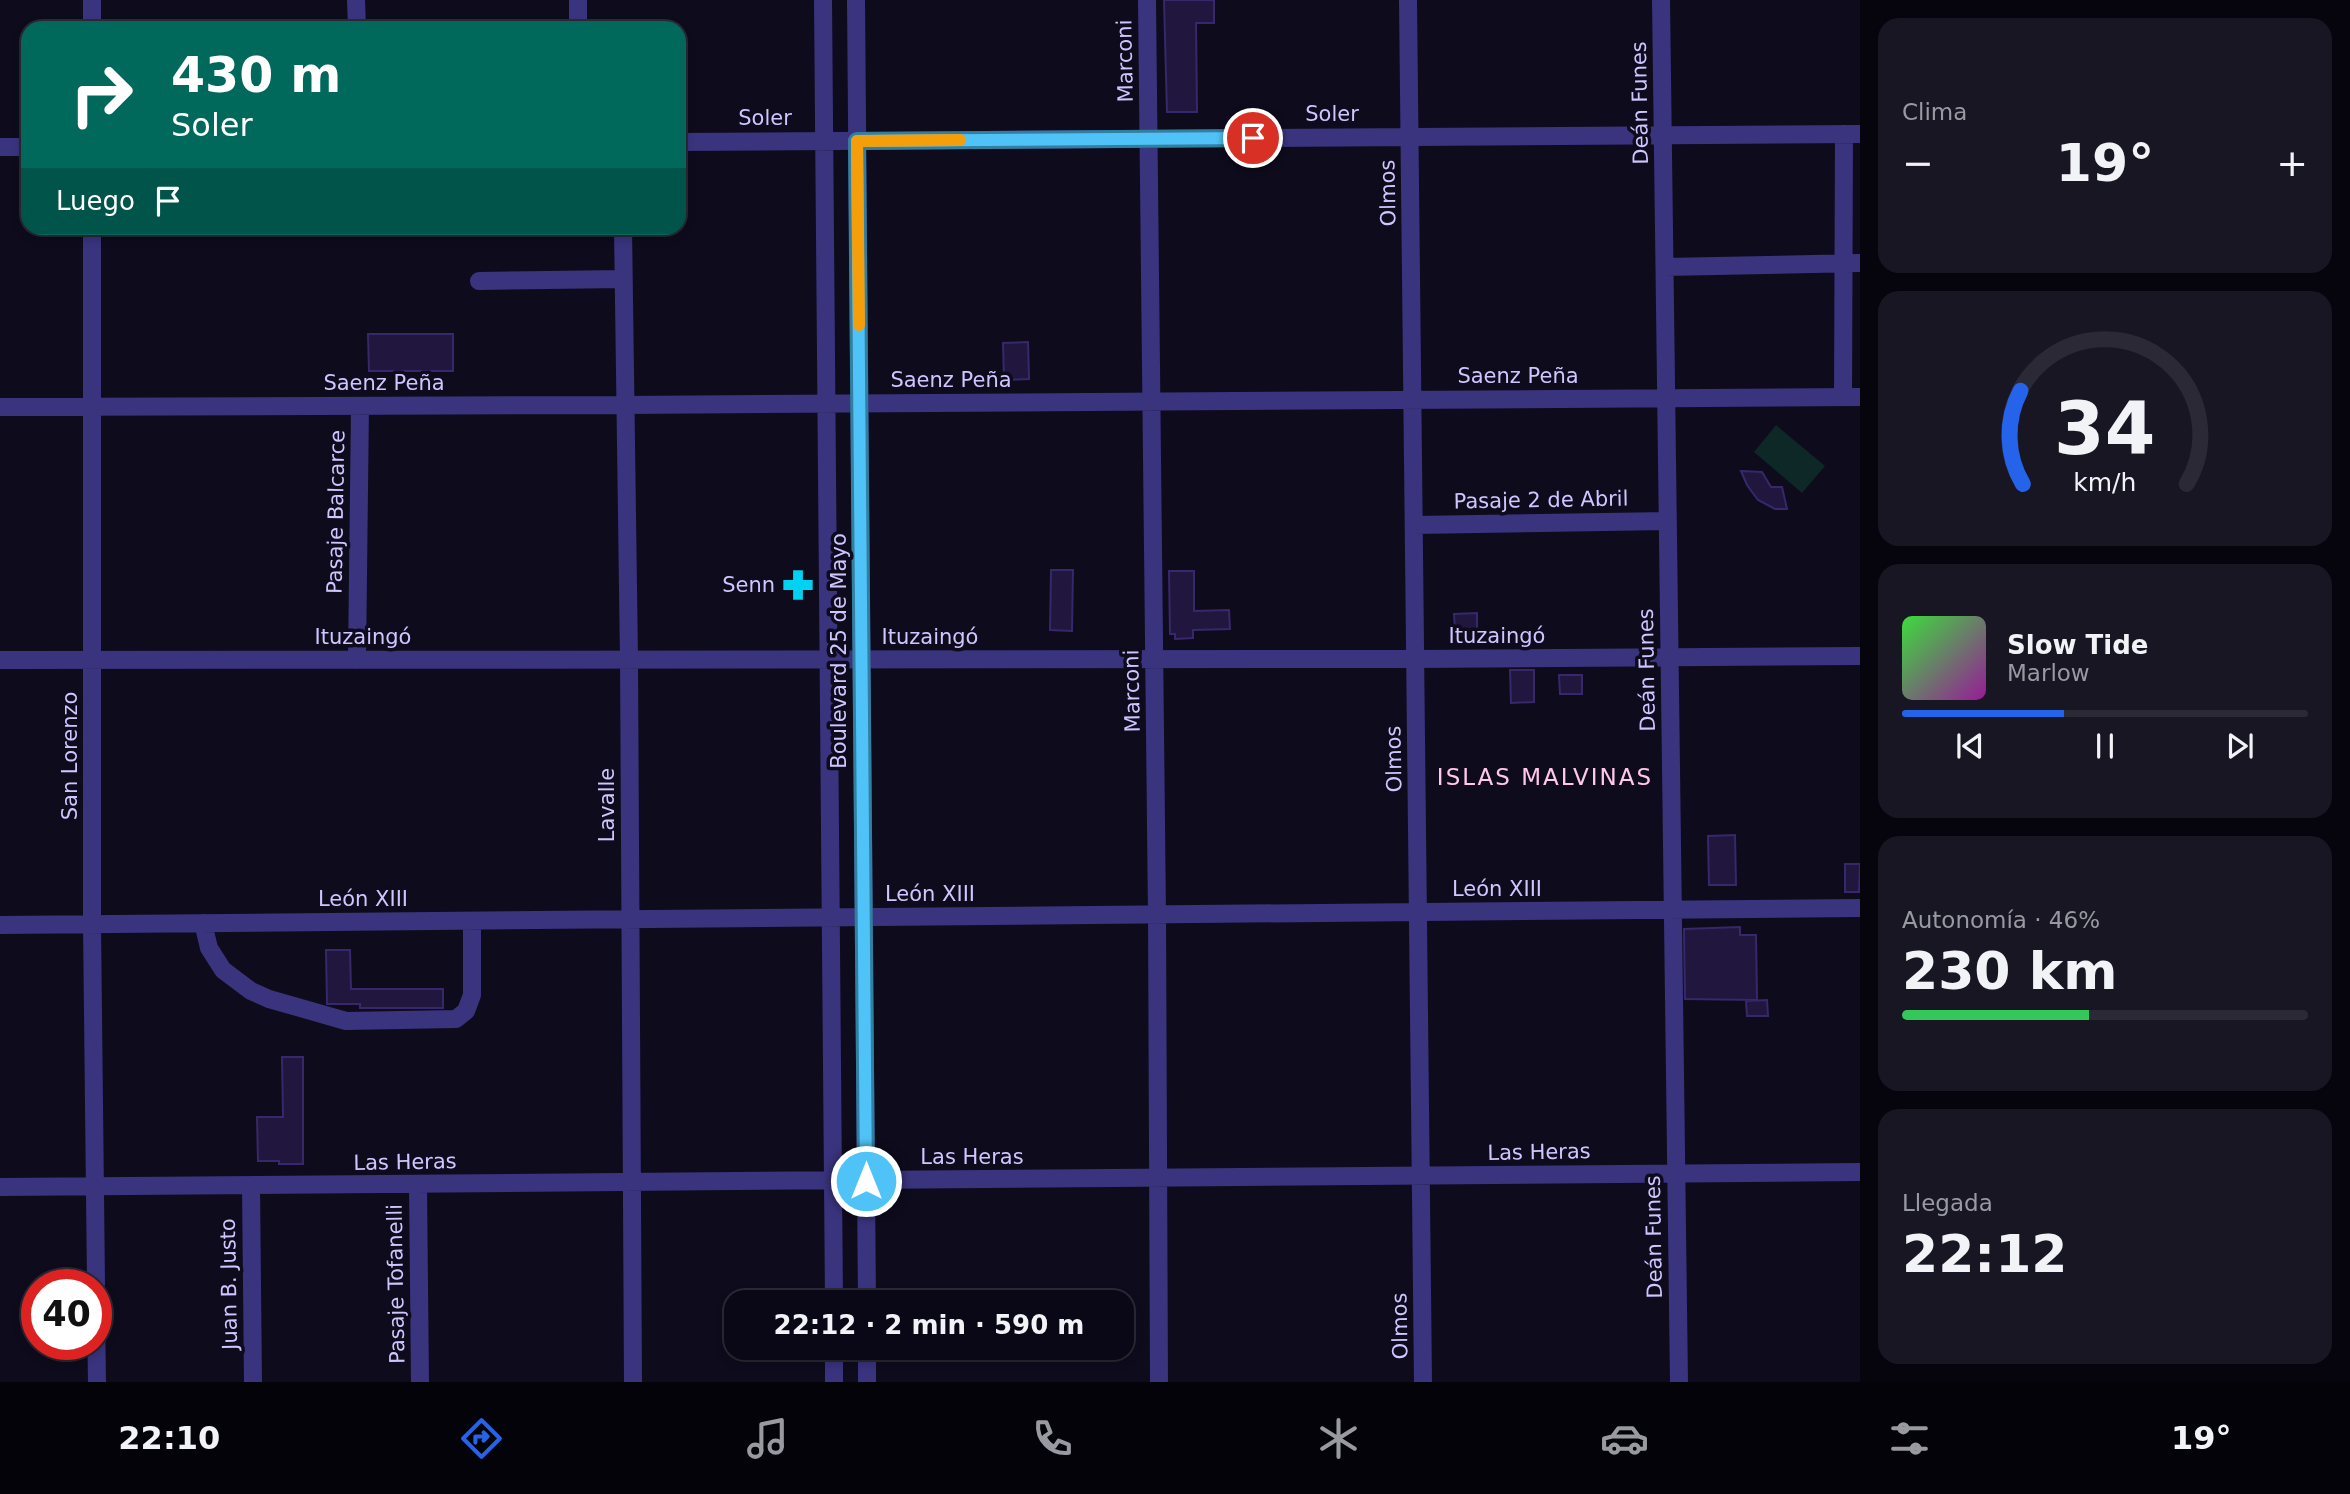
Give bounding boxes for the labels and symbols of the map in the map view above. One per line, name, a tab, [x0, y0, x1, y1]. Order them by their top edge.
street label: Marconi	[1112, 19, 1138, 103]
street label: Deán Funes	[1627, 41, 1653, 165]
street label: Soler	[1305, 102, 1359, 126]
street label: Soler	[738, 106, 792, 130]
pin	[1223, 108, 1283, 168]
street label: Olmos	[1375, 159, 1401, 227]
street label: Saenz Peña	[1457, 364, 1579, 388]
street label: Saenz Peña	[890, 368, 1012, 392]
street label: Saenz Peña	[323, 371, 445, 395]
street label: Pasaje Balcarce	[323, 430, 349, 594]
street label: Pasaje 2 de Abril	[1453, 486, 1629, 514]
street label: Boulevard 25 de Mayo	[827, 533, 851, 769]
pharmacy icon: Senn	[781, 568, 815, 602]
place label: Senn	[722, 573, 775, 597]
street label: Deán Funes	[1634, 608, 1660, 732]
street label: Ituzaingó	[1449, 624, 1545, 648]
street label: Ituzaingó	[315, 625, 411, 649]
street label: Ituzaingó	[882, 625, 978, 649]
street label: Marconi	[1119, 649, 1145, 733]
street label: San Lorenzo	[58, 692, 82, 820]
street label: Olmos	[1381, 725, 1407, 793]
district label: ISLAS MALVINAS	[1437, 764, 1653, 790]
street label: Lavalle	[595, 768, 619, 842]
street label: León XIII	[1452, 877, 1542, 901]
street label: León XIII	[885, 882, 975, 906]
street label: León XIII	[318, 887, 408, 911]
street label: Las Heras	[1487, 1139, 1591, 1165]
position arrow	[829, 1144, 903, 1218]
street label: Las Heras	[920, 1145, 1024, 1169]
street label: Las Heras	[353, 1149, 457, 1175]
street label: Deán Funes	[1641, 1175, 1667, 1299]
street label: Pasaje Tofanelli	[383, 1204, 409, 1364]
street label: Juan B. Justo	[216, 1218, 242, 1352]
speed limit sign: 40	[21, 1269, 112, 1360]
street label: Olmos	[1387, 1292, 1413, 1360]

